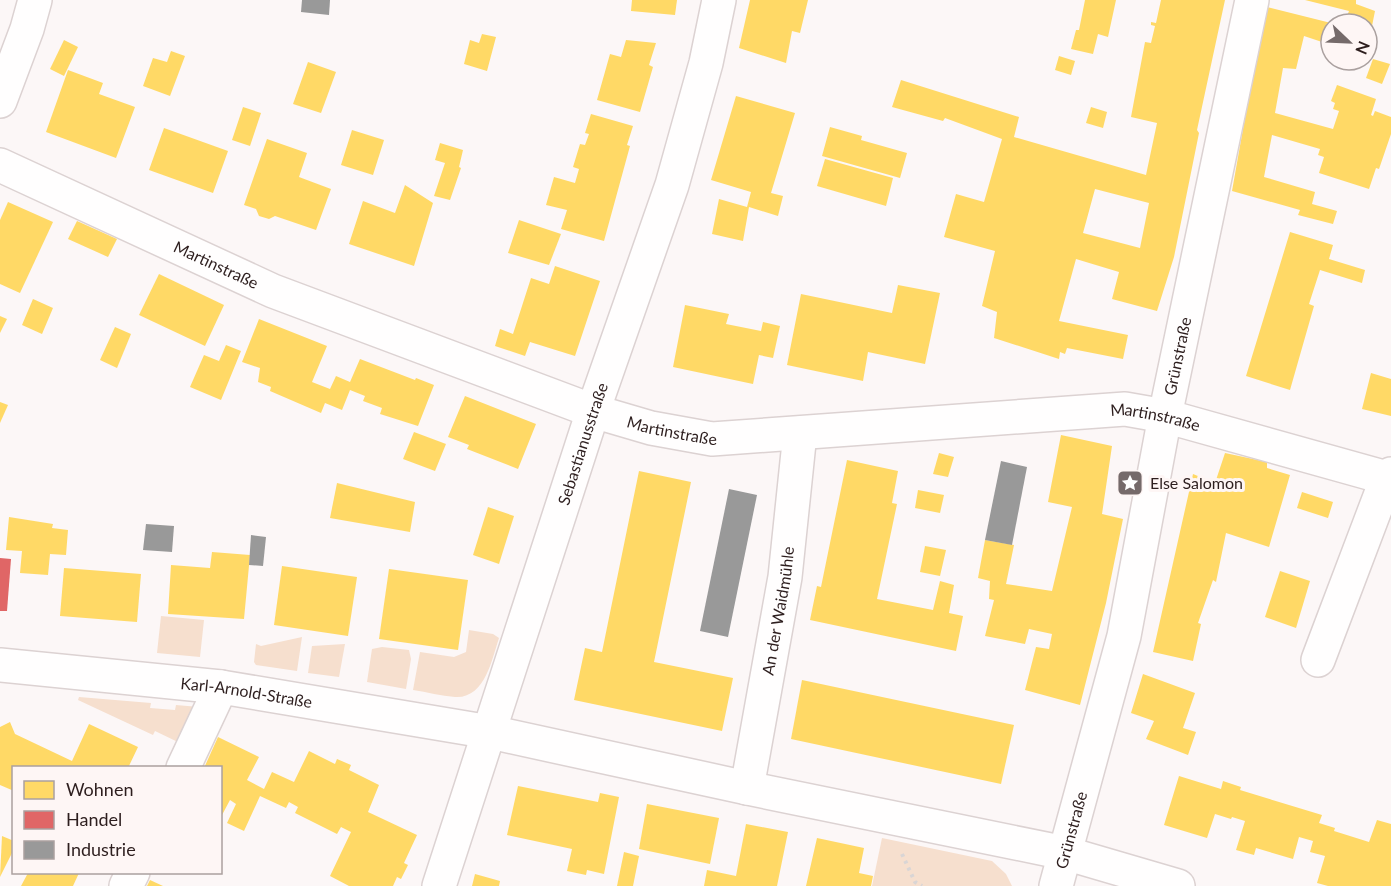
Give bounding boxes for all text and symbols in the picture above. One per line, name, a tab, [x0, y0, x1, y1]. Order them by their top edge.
north arrow	[1319, 12, 1379, 72]
text: N	[1352, 39, 1374, 57]
street label: Martinstraße	[171, 237, 262, 292]
street label: Grünstraße	[1160, 315, 1194, 397]
street label: Sebastianusstraße	[553, 380, 611, 507]
street label: Martinstraße	[1110, 399, 1202, 434]
street label: Martinstraße	[625, 412, 717, 448]
place icon: Else Salomon	[1115, 468, 1145, 498]
place label: Else Salomon	[1150, 473, 1243, 492]
street label: An der Waidmühle	[758, 545, 797, 677]
street label: Karl-Arnold-Straße	[180, 673, 314, 711]
legend	[12, 766, 222, 874]
text: Wohnen	[66, 778, 133, 800]
street label: Grünstraße	[1051, 789, 1090, 871]
text: Handel	[66, 808, 122, 830]
text: Industrie	[66, 838, 136, 860]

